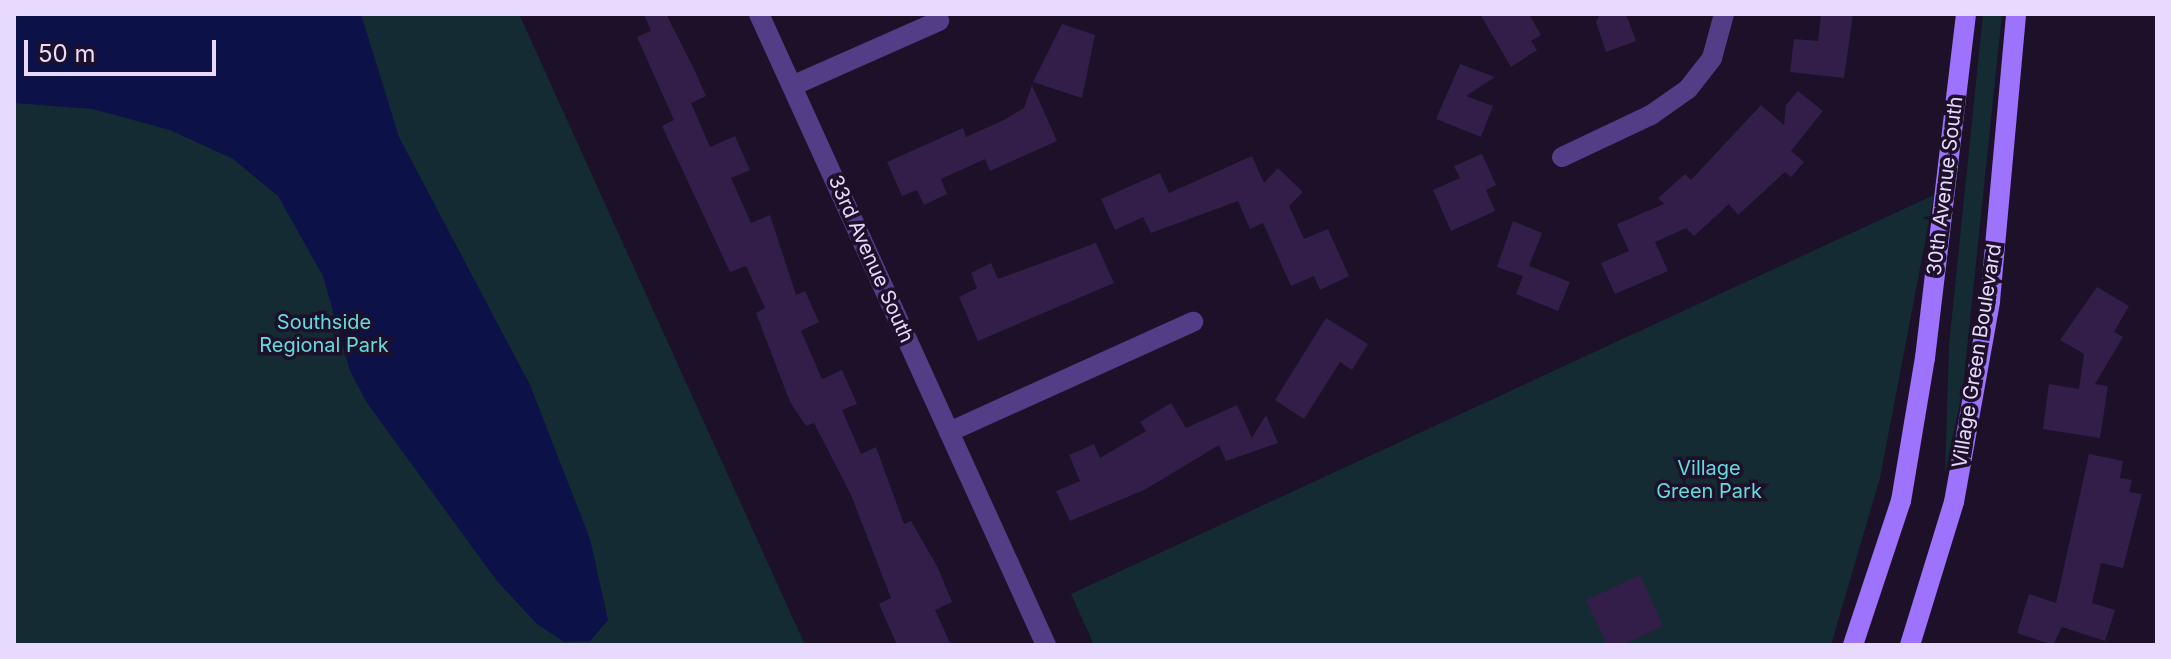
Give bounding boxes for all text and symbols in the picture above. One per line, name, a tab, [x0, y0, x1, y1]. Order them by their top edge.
scale bar	[28, 24, 220, 74]
text: 50 m	[38, 39, 96, 68]
street label: 30th Avenue South	[1922, 95, 1968, 277]
street label: 33rd Avenue South	[823, 172, 919, 346]
street label: Village Green Boulevard	[1947, 242, 2007, 470]
park label: Southside Regional Park	[259, 311, 389, 358]
park label: Village Green Park	[1656, 456, 1762, 503]

